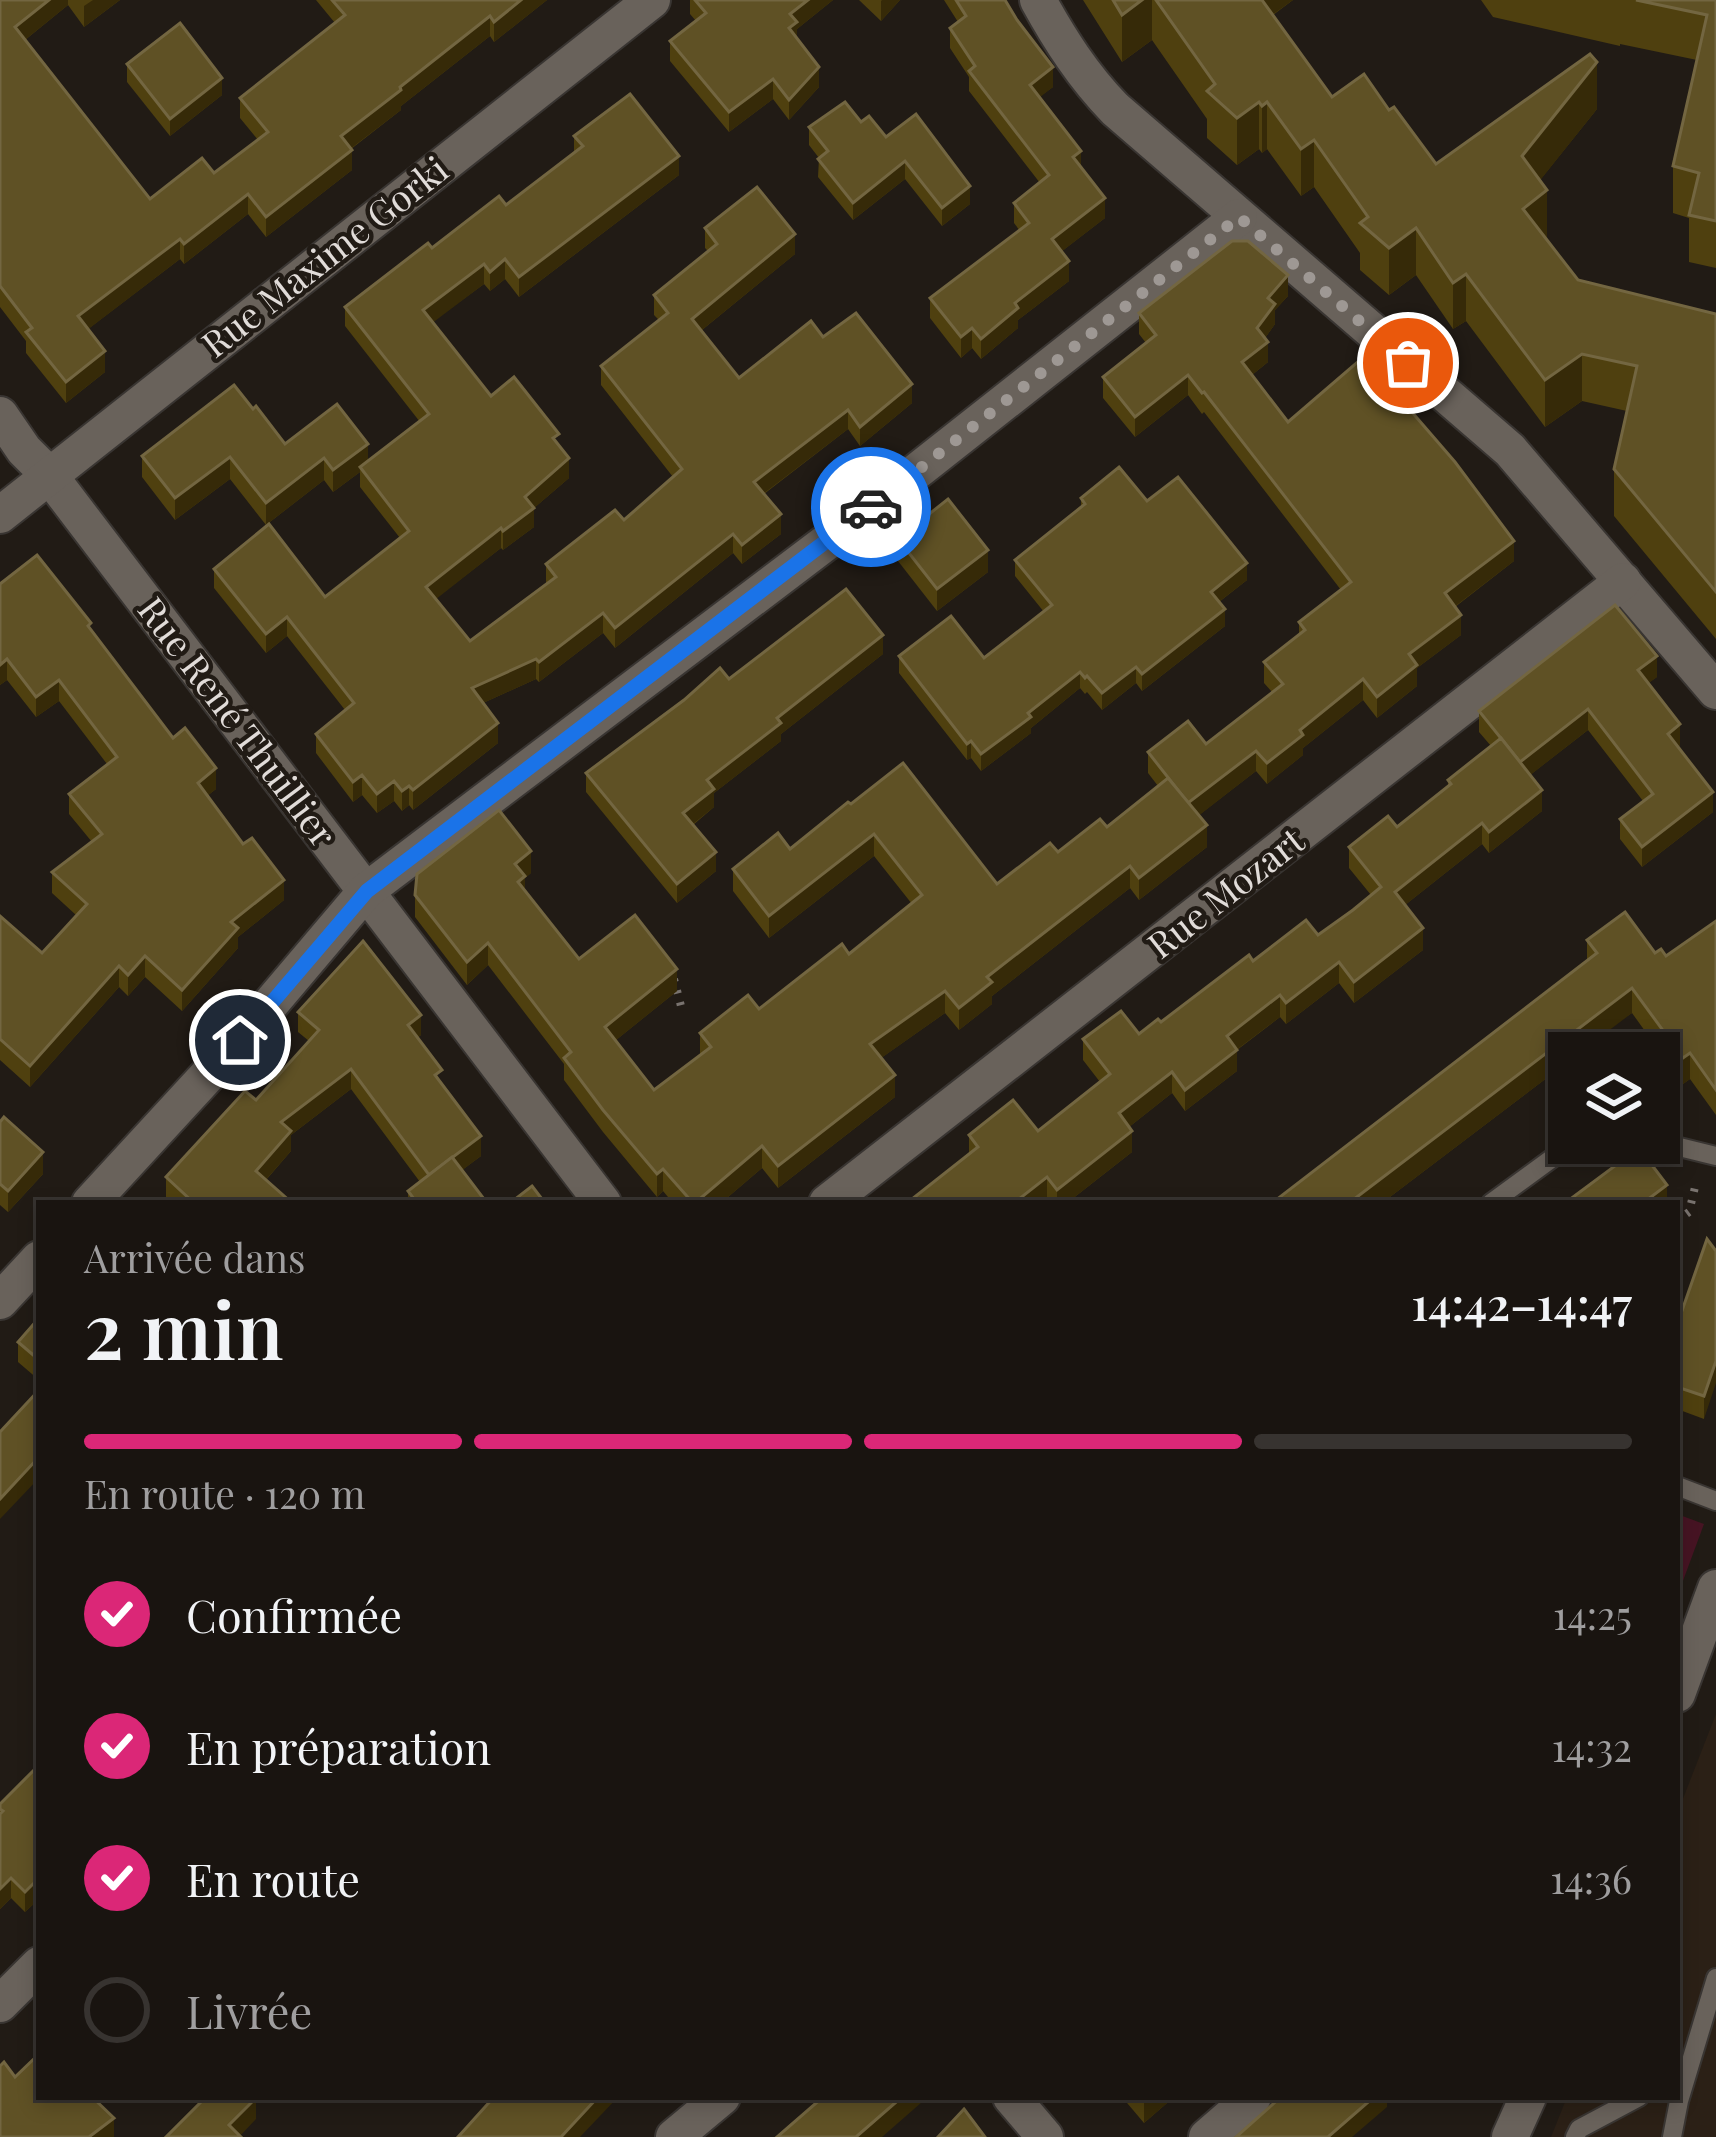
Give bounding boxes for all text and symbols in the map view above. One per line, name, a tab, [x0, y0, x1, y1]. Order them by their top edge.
street label: Rue Maxime Gorki	[191, 144, 457, 367]
pin	[1357, 312, 1459, 414]
icon: bag	[1375, 330, 1441, 396]
courier	[811, 447, 931, 567]
icon: car	[838, 474, 904, 540]
street label: Rue René Thuillier	[129, 586, 348, 855]
street label: Rue Mozart	[1137, 815, 1314, 968]
pin	[189, 989, 291, 1091]
icon: home	[207, 1007, 273, 1073]
map controls	[1548, 1032, 1680, 1164]
button: layers	[1548, 1032, 1680, 1164]
text: Arrivée dans	[84, 1231, 305, 1283]
text: 14:42–14:47	[1411, 1272, 1632, 1332]
text: 2 min	[84, 1276, 283, 1380]
text: En route · 120 m	[84, 1467, 365, 1519]
icon: check	[84, 1581, 150, 1647]
text: Confirmée	[186, 1584, 402, 1644]
text: 14:25	[1553, 1588, 1632, 1640]
icon: check	[84, 1713, 150, 1779]
text: En préparation	[186, 1716, 491, 1776]
text: 14:32	[1552, 1720, 1632, 1772]
icon: check	[84, 1845, 150, 1911]
text: En route	[186, 1848, 360, 1908]
text: 14:36	[1550, 1852, 1632, 1904]
text: Livrée	[186, 1980, 312, 2040]

